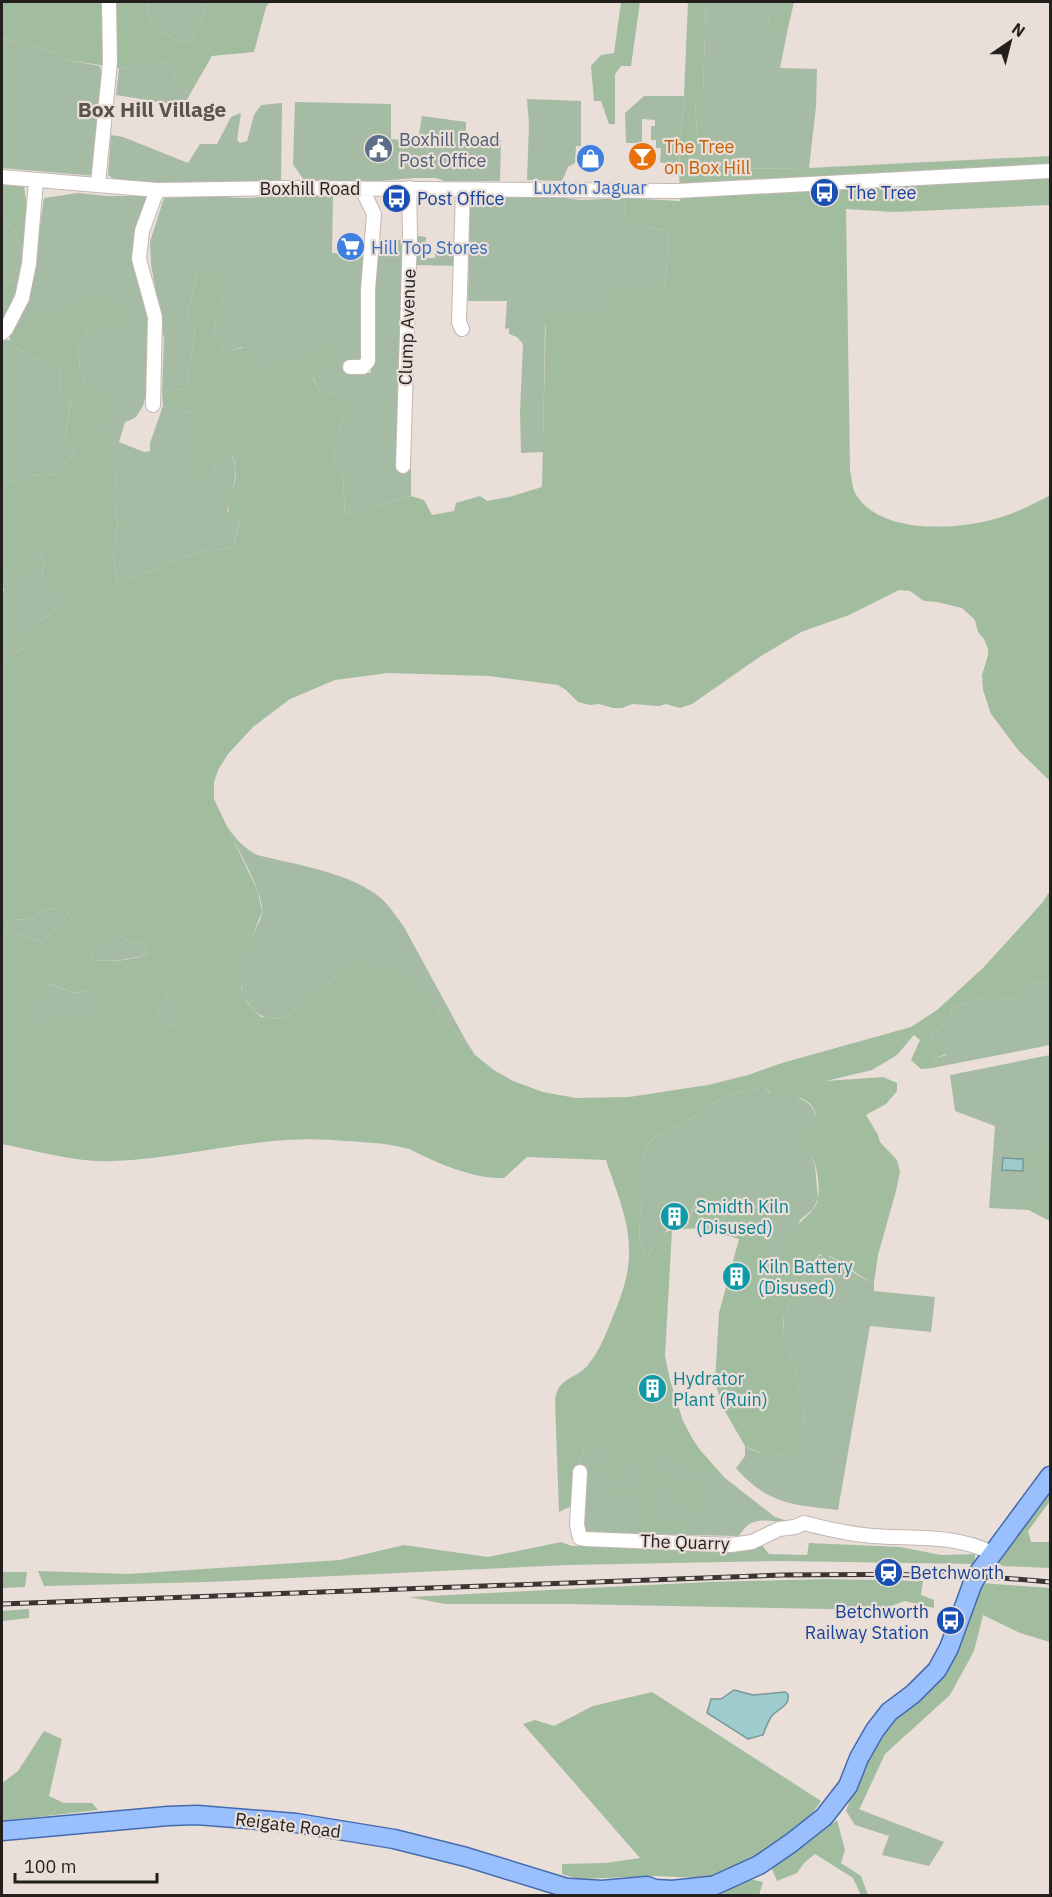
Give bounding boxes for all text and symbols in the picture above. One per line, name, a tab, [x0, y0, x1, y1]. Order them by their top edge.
north arrow	[980, 12, 1040, 72]
text: N	[1008, 18, 1029, 41]
district label: Box Hill Village	[78, 95, 226, 123]
place label: Boxhill Road Post Office	[399, 128, 500, 172]
public building icon: Boxhill Road Post Office	[362, 133, 394, 165]
place label: The Tree on Box Hill	[664, 135, 751, 179]
bar icon: The Tree on Box Hill	[627, 140, 659, 172]
shop icon: Luxton Jaguar	[574, 142, 606, 174]
place label: Luxton Jaguar	[533, 176, 647, 199]
bus stop icon: The Tree	[809, 176, 841, 208]
street label: Boxhill Road	[260, 177, 360, 200]
place label: The Tree	[846, 181, 917, 204]
bus stop icon: Post Office	[380, 182, 412, 214]
place label: Post Office	[417, 187, 505, 210]
supermarket icon: Hill Top Stores	[334, 231, 366, 263]
place label: Hill Top Stores	[371, 236, 488, 259]
street label: Clump Avenue	[393, 268, 421, 386]
place label: Smidth Kiln (Disused)	[696, 1195, 789, 1239]
building icon: Smidth Kiln (Disused)	[659, 1200, 691, 1232]
place label: Kiln Battery (Disused)	[758, 1255, 853, 1299]
building icon: Kiln Battery (Disused)	[721, 1260, 753, 1292]
place label: Hydrator Plant (Ruin)	[673, 1367, 768, 1411]
building icon: Hydrator Plant (Ruin)	[636, 1372, 668, 1404]
street label: The Quarry	[640, 1529, 730, 1555]
station icon: Betchworth	[873, 1556, 905, 1588]
place label: Betchworth	[910, 1561, 1004, 1584]
place label: Betchworth Railway Station	[805, 1600, 929, 1644]
bus stop icon: Betchworth Railway Station	[934, 1605, 966, 1637]
street label: Reigate Road	[234, 1807, 342, 1843]
scale bar	[15, 1846, 158, 1884]
text: 100 m	[24, 1855, 76, 1878]

